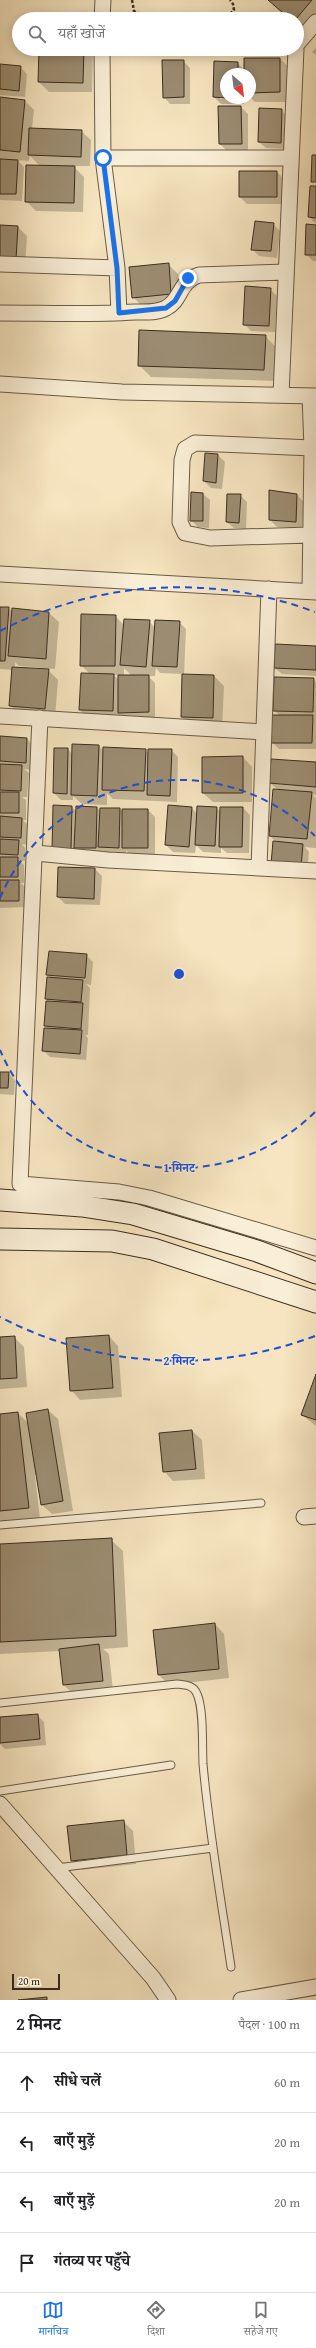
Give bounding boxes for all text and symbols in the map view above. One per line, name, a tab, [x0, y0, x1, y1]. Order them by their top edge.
search box	[12, 12, 304, 56]
text: यहाँ खोजें	[58, 22, 105, 43]
icon: search	[26, 23, 48, 45]
north arrow	[220, 68, 256, 104]
route start	[94, 149, 112, 167]
route end	[179, 269, 197, 287]
centre of rings	[172, 967, 186, 981]
text: 1 मिनट	[163, 1159, 196, 1176]
text: 2 मिनट	[163, 1352, 196, 1369]
scale bar	[12, 1972, 60, 1991]
text: 20 m	[18, 1973, 40, 1989]
text: 2 मिनट	[16, 2011, 61, 2036]
text: पैदल · 100 m	[239, 2015, 300, 2034]
text: सीधे चलें	[54, 2070, 101, 2091]
icon: ahead	[16, 2072, 38, 2094]
text: 60 m	[274, 2073, 300, 2092]
text: बाएँ मुड़ें	[54, 2130, 95, 2151]
icon: left	[16, 2132, 38, 2154]
text: 20 m	[274, 2133, 300, 2152]
text: बाएँ मुड़ें	[54, 2190, 95, 2211]
icon: left	[16, 2192, 38, 2214]
text: 20 m	[274, 2193, 300, 2212]
text: गंतव्य पर पहुँचे	[54, 2250, 130, 2271]
icon: arrive	[16, 2252, 38, 2274]
tab: मानचित्र	[38, 2299, 68, 2342]
tab: दिशा	[145, 2299, 167, 2342]
tab: सहेजे गए	[244, 2299, 278, 2342]

